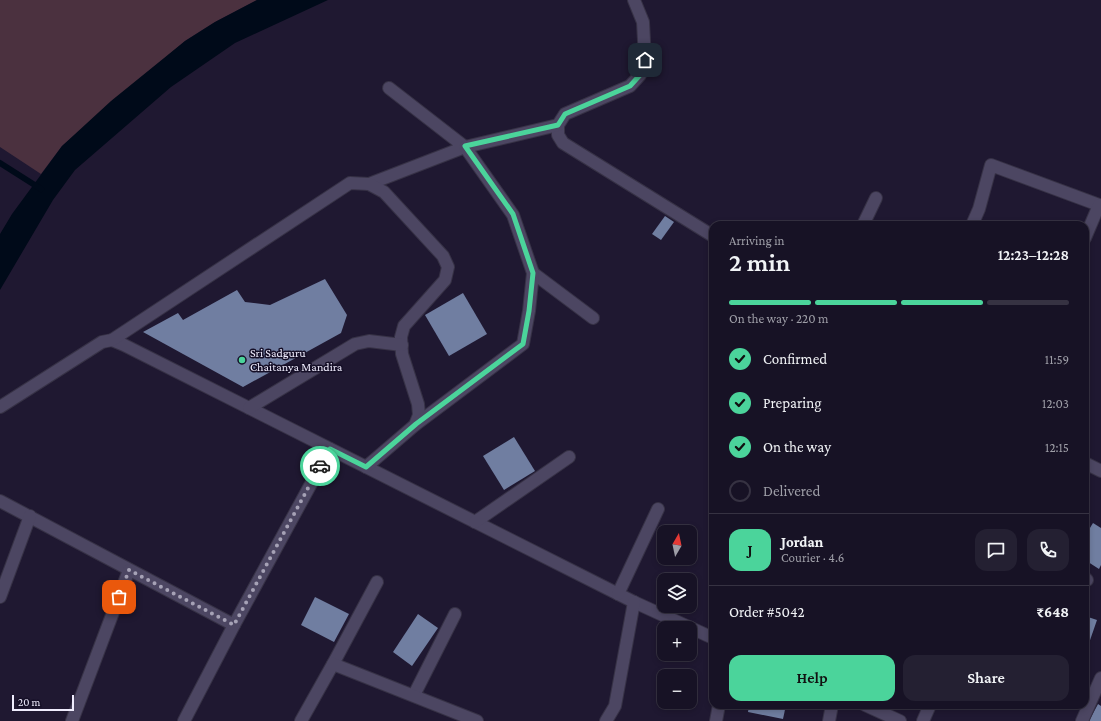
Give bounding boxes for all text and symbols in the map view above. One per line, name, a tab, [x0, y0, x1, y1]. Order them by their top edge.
pin	[628, 43, 662, 77]
icon: home	[634, 49, 656, 71]
text: Arriving in	[729, 233, 785, 248]
text: 12:23–12:28	[998, 247, 1069, 263]
text: 2 min	[729, 248, 790, 277]
text: On the way · 220 m	[729, 311, 829, 326]
place label: Sri Sadguru Chaitanya Mandira	[250, 346, 343, 374]
icon: check	[729, 348, 751, 370]
text: Confirmed	[763, 351, 827, 367]
text: 11:59	[1045, 352, 1069, 367]
marker: Sri Sadguru Chaitanya Mandira	[237, 355, 247, 365]
icon: check	[729, 392, 751, 414]
text: Preparing	[763, 395, 822, 411]
text: 12:03	[1042, 396, 1069, 411]
icon: check	[729, 436, 751, 458]
text: On the way	[763, 439, 831, 455]
text: 12:15	[1045, 440, 1069, 455]
courier	[300, 446, 340, 486]
icon: car	[309, 455, 331, 477]
text: Delivered	[763, 483, 820, 499]
north arrow	[657, 525, 697, 565]
map controls	[657, 525, 697, 709]
button: chat	[975, 529, 1017, 571]
button: phone	[1027, 529, 1069, 571]
text: Jordan	[781, 534, 823, 550]
text: J	[747, 542, 753, 558]
text: Courier · 4.6	[781, 550, 844, 565]
button: layers	[657, 573, 697, 613]
pin	[102, 580, 136, 614]
icon: bag	[108, 586, 130, 608]
text: Order #5042	[729, 604, 805, 620]
text: ₹648	[1036, 604, 1069, 620]
button: +	[657, 621, 697, 661]
button: Help	[729, 655, 895, 701]
button: Share	[903, 655, 1069, 701]
button: −	[657, 669, 697, 709]
scale bar	[12, 693, 74, 712]
text: 20 m	[18, 696, 40, 708]

